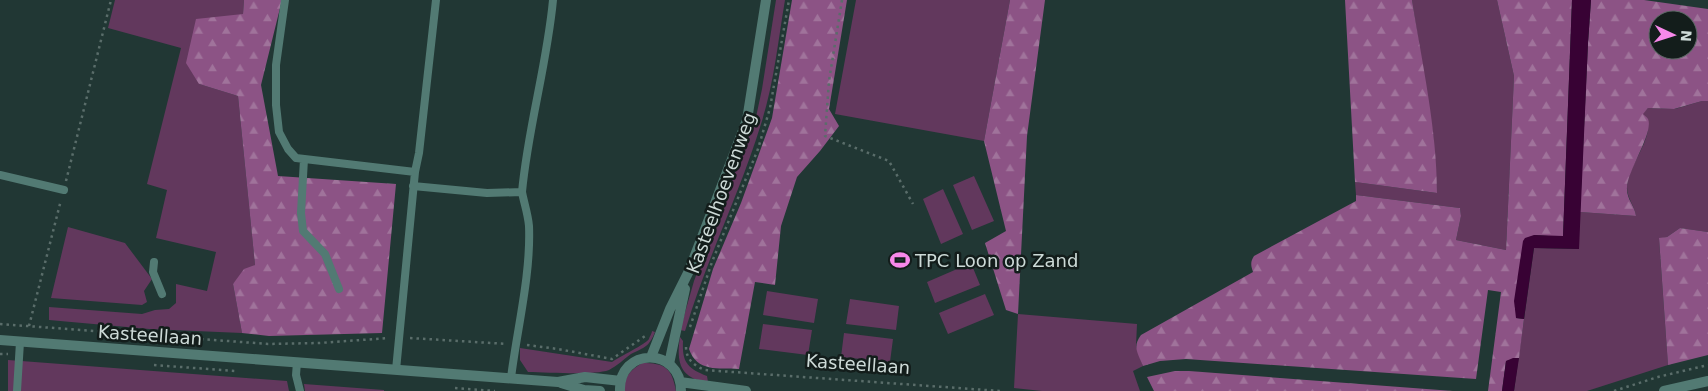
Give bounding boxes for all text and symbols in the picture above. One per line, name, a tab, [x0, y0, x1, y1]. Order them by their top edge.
north arrow	[1648, 10, 1698, 60]
text: N	[1678, 30, 1694, 42]
street label: Kasteelhoevenweg	[682, 110, 760, 276]
sports icon: TPC Loon op Zand	[889, 249, 911, 271]
place label: TPC Loon op Zand	[914, 250, 1078, 271]
street label: Kasteellaan	[97, 321, 203, 349]
street label: Kasteellaan	[805, 350, 911, 378]

